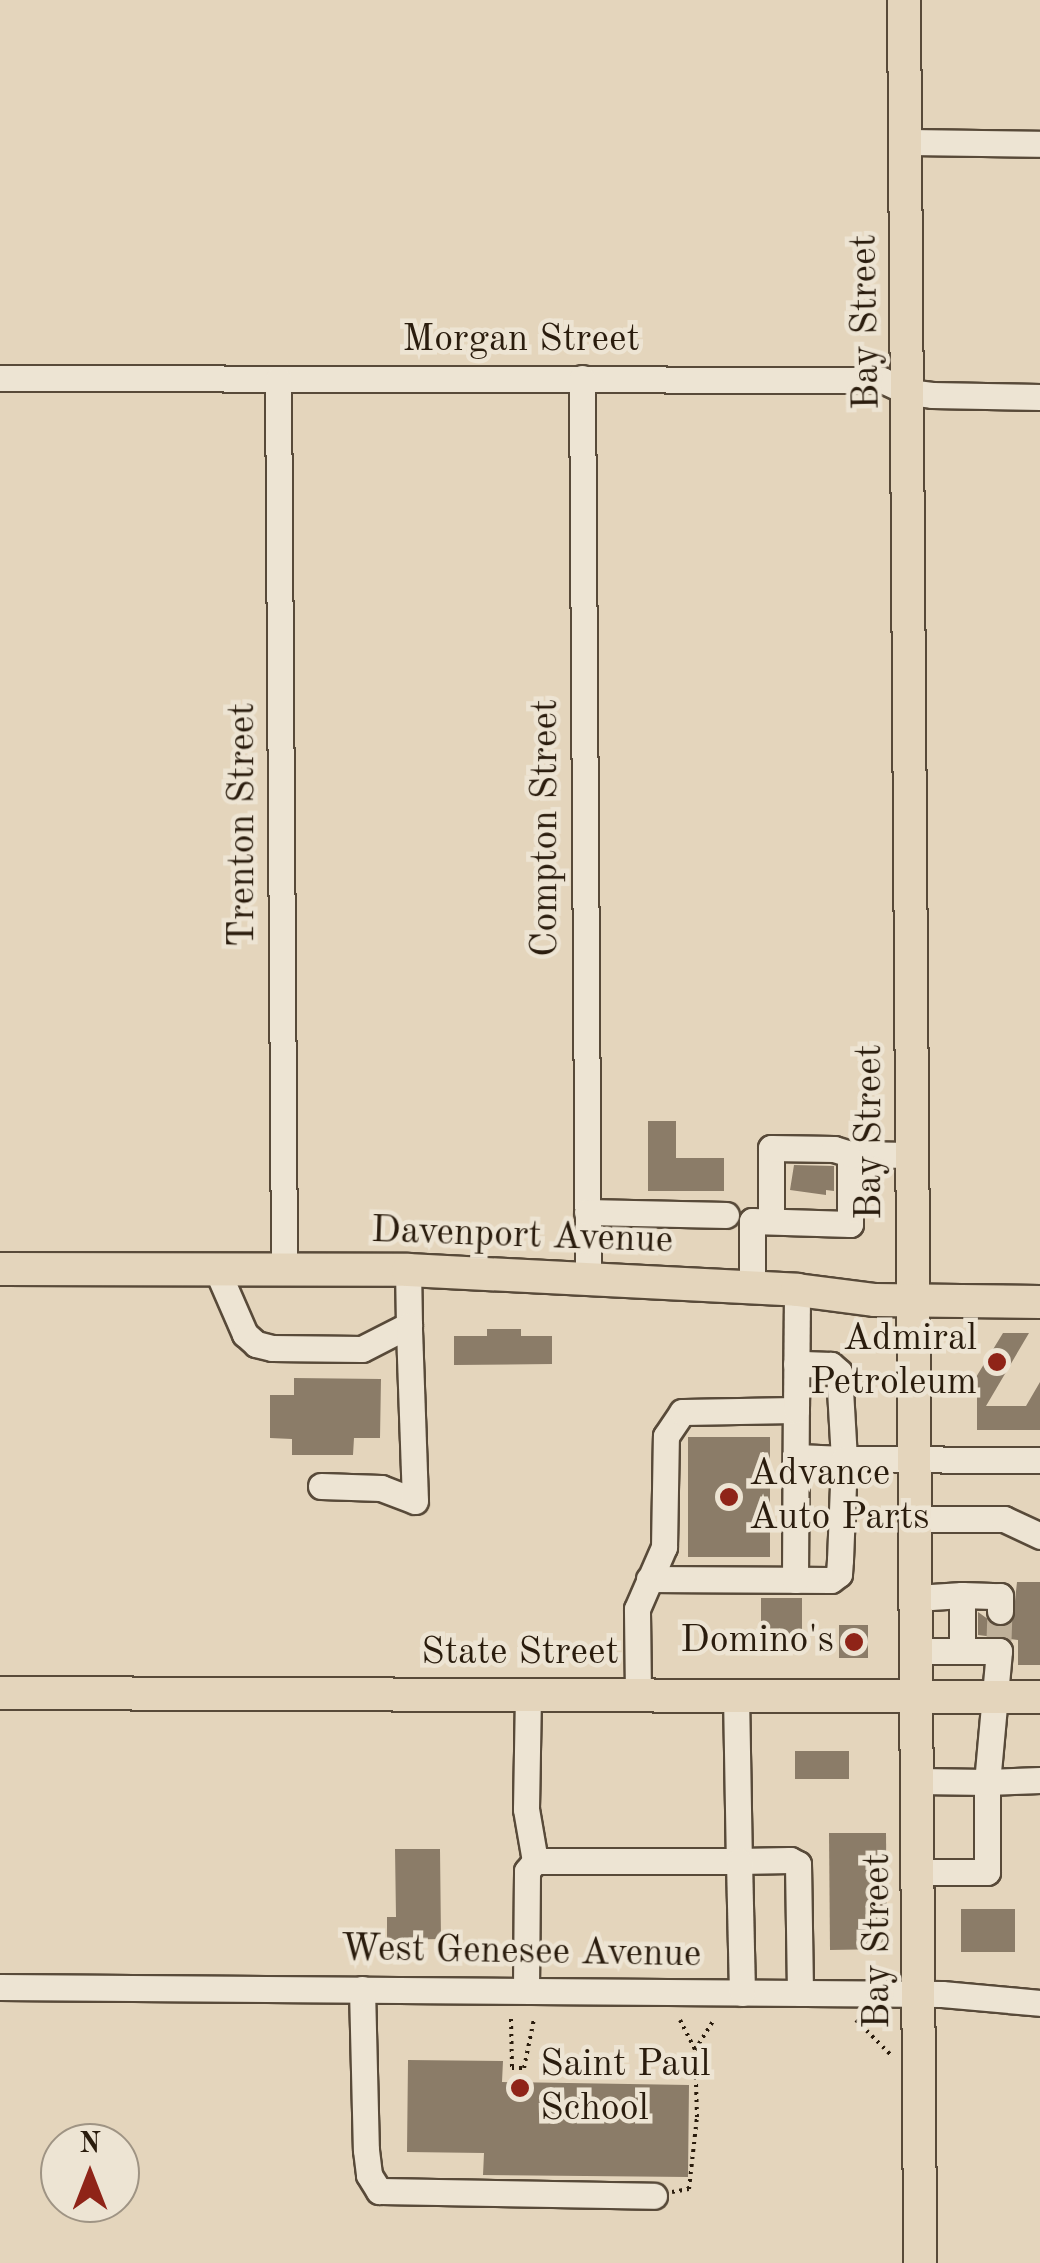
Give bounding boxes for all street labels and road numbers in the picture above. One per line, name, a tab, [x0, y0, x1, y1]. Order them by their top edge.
street label: Bay Street	[843, 234, 891, 410]
street label: Morgan Street	[402, 318, 640, 364]
street label: Compton Street	[524, 699, 570, 957]
street label: Trenton Street	[221, 703, 267, 947]
street label: Bay Street	[848, 1044, 894, 1220]
street label: Davenport Avenue	[370, 1209, 674, 1265]
street label: State Street	[421, 1631, 619, 1677]
street label: Bay Street	[856, 1853, 902, 2029]
street label: West Genesee Avenue	[340, 1927, 702, 1979]

